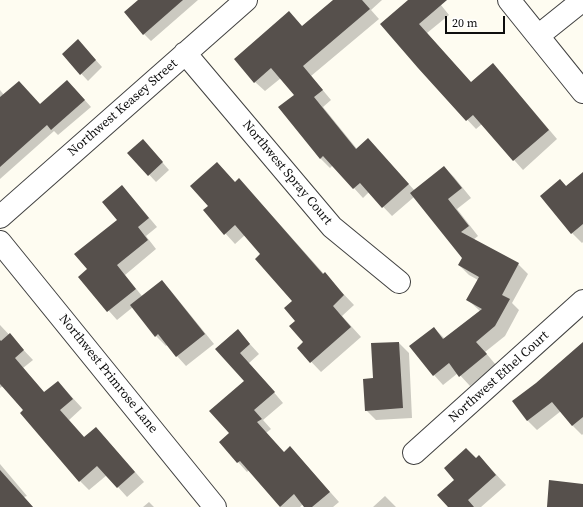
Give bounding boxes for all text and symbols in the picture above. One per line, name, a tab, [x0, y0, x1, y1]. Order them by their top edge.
scale bar	[447, 8, 507, 34]
text: 20 m	[452, 15, 478, 31]
street label: Northwest Keasey Street	[65, 56, 181, 160]
street label: Northwest Spray Court	[239, 118, 335, 228]
street label: Northwest Primrose Lane	[55, 311, 161, 437]
street label: Northwest Ethel Court	[446, 328, 552, 426]

